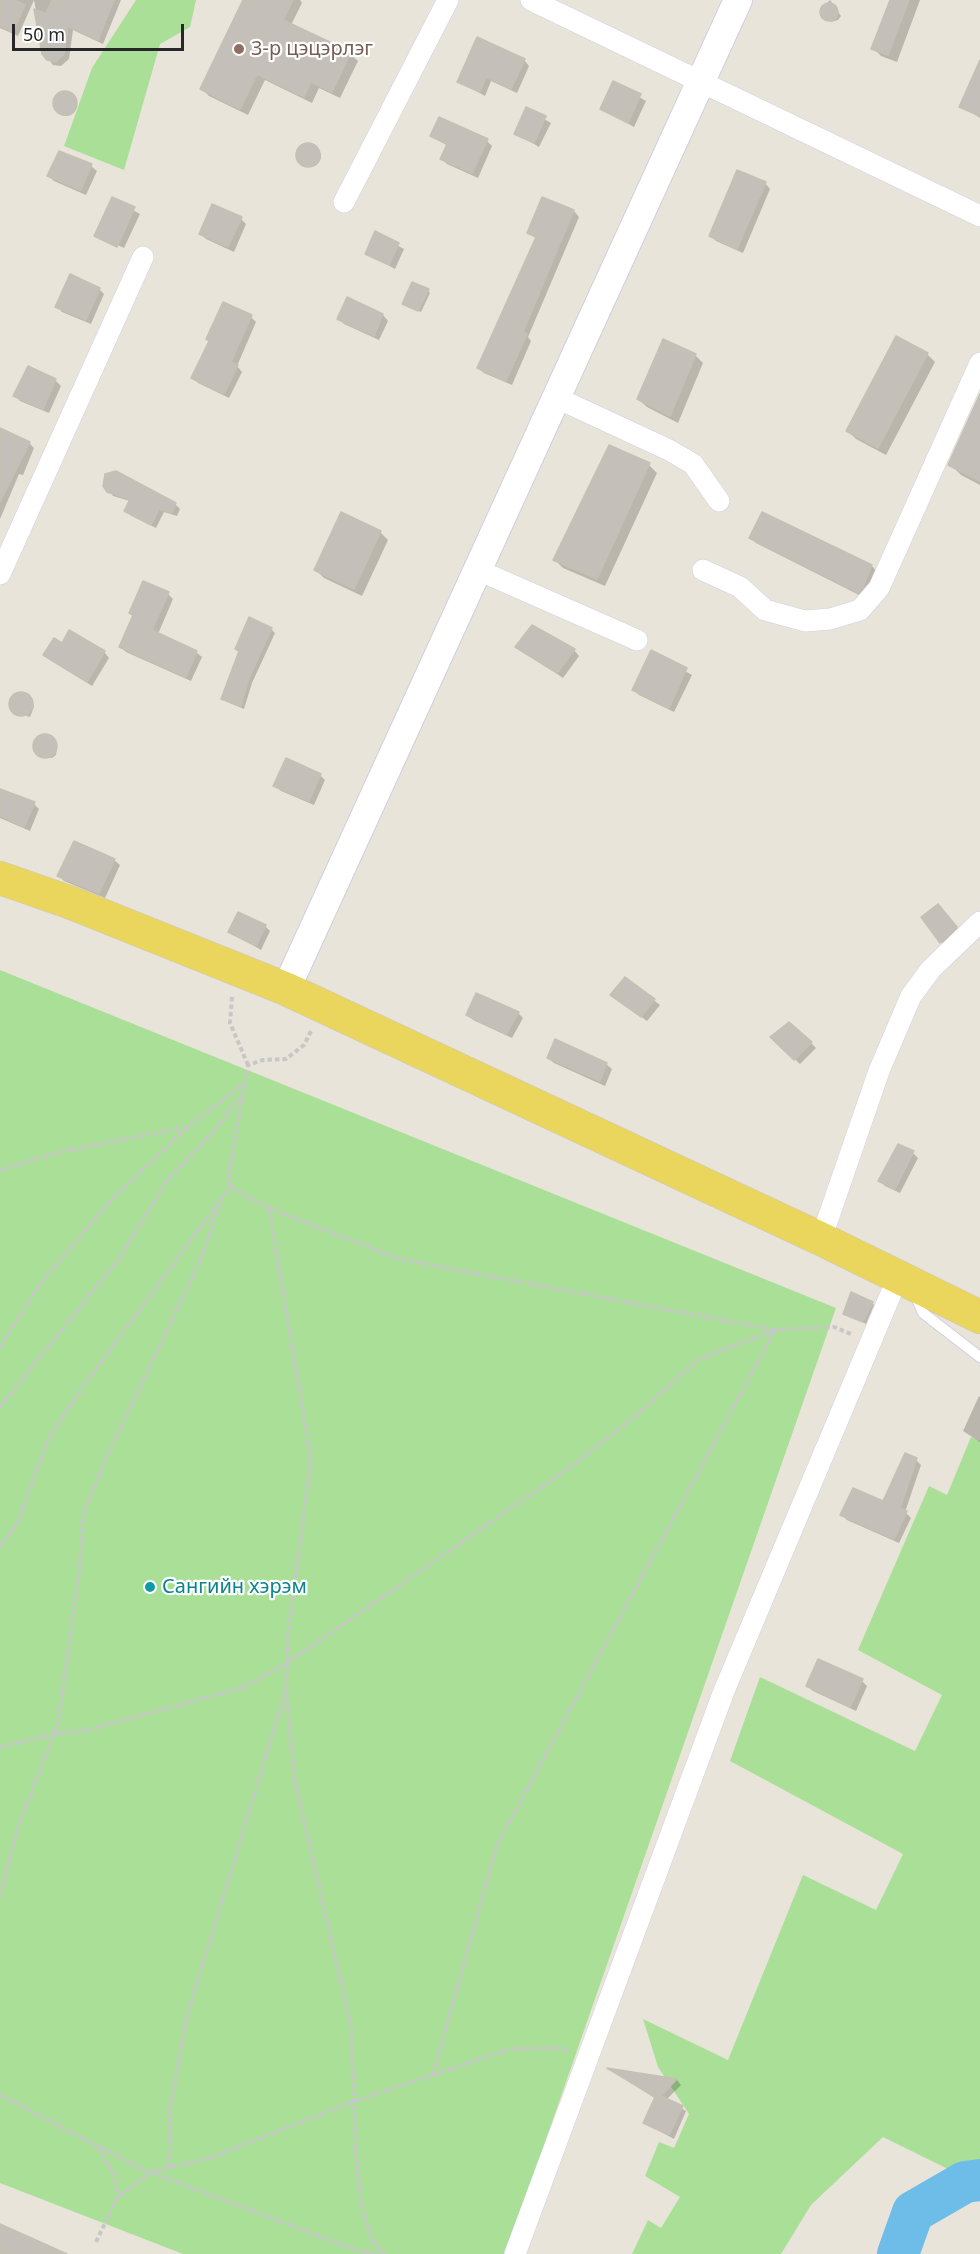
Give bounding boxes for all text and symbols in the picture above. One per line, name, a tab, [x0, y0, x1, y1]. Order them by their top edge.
scale bar	[15, 12, 188, 50]
text: 50 m	[23, 22, 65, 46]
place label: 3-р цэцэрлэг	[251, 37, 373, 61]
marker: 3-р цэцэрлэг	[232, 42, 246, 56]
place label: Сангийн хэрэм	[162, 1575, 307, 1599]
marker: Сангийн хэрэм	[143, 1580, 157, 1594]

